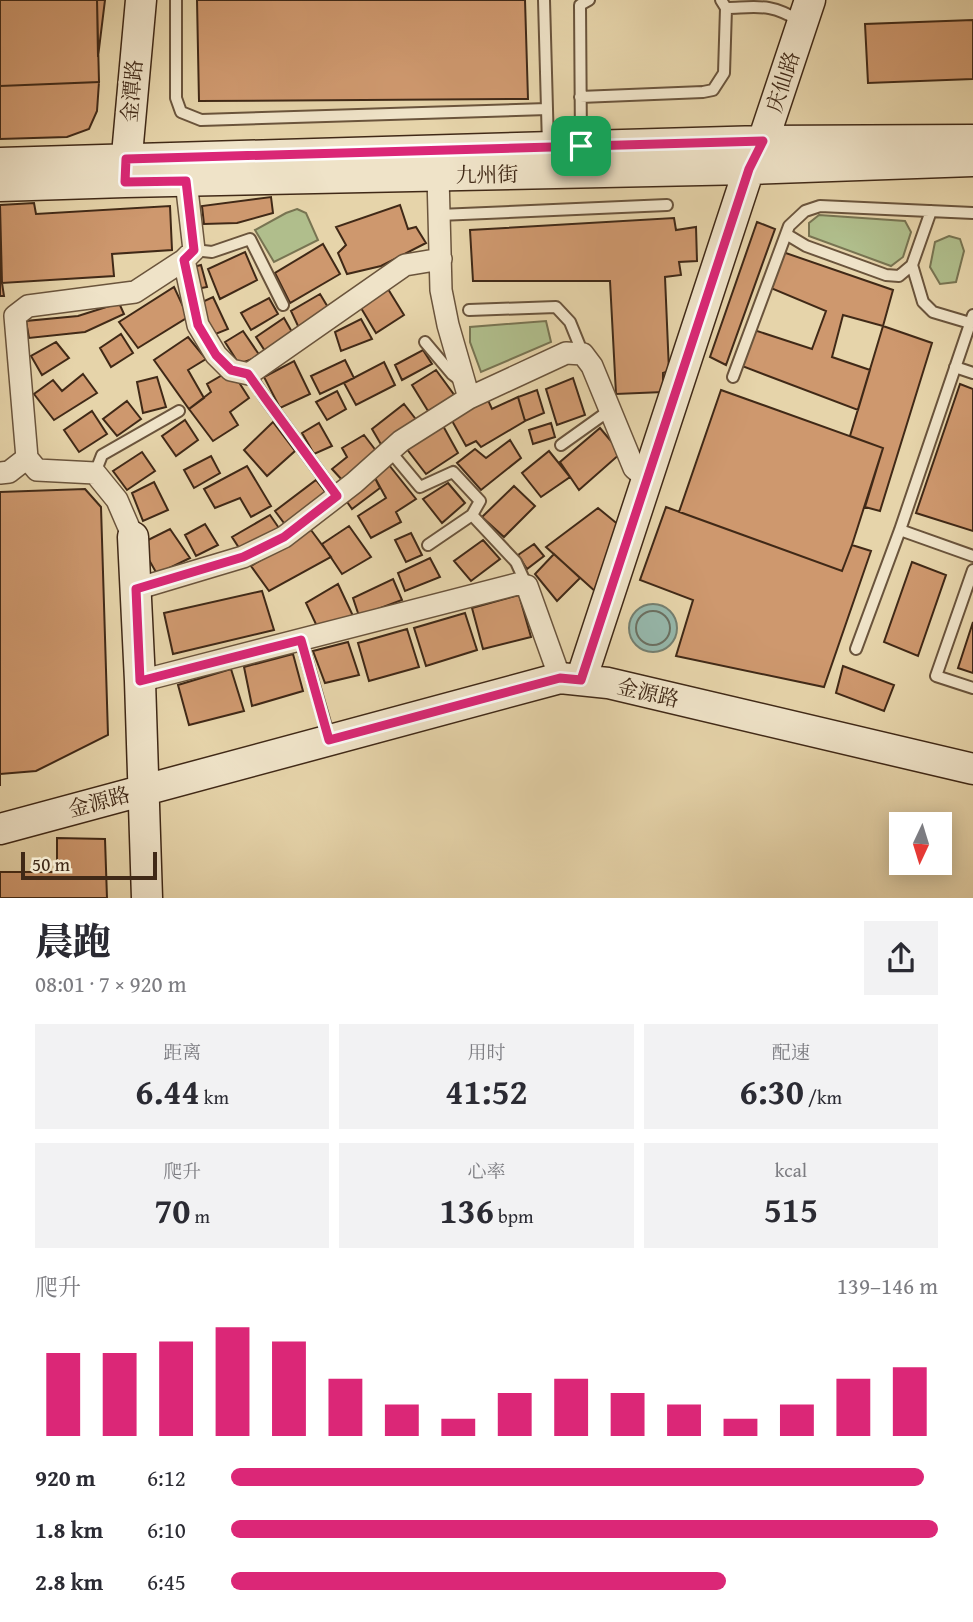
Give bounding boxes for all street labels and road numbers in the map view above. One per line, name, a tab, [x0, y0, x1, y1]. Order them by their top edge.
street label: 庆仙路	[758, 47, 807, 117]
street label: 金潭路	[113, 58, 150, 124]
street label: 九州街	[455, 158, 519, 191]
street label: 金源路	[614, 670, 682, 715]
street label: 金源路	[64, 778, 133, 825]

